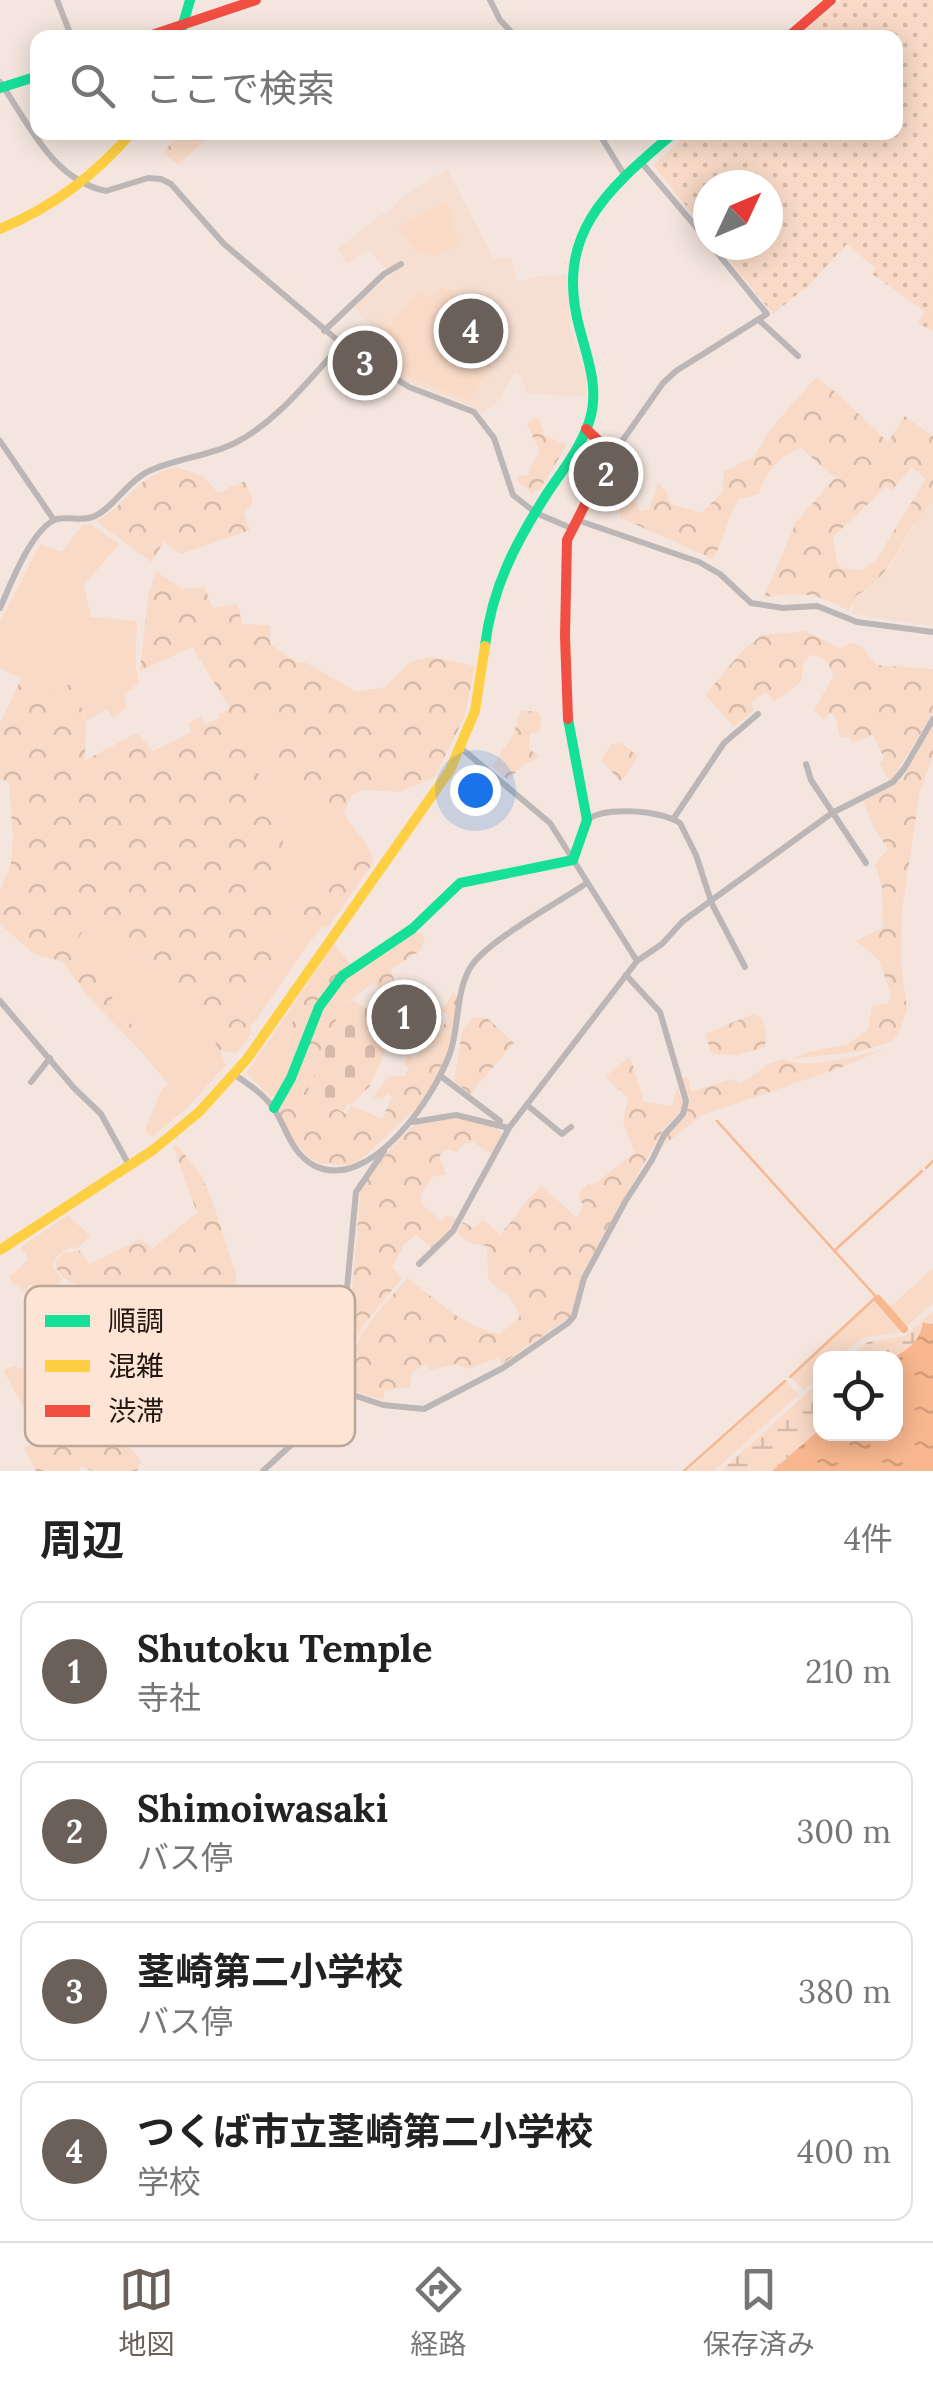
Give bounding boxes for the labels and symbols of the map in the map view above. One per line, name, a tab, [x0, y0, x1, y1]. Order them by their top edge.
north arrow	[693, 170, 783, 260]
pin: 4	[438, 294, 504, 368]
pin: 3	[332, 326, 398, 400]
pin: 2	[574, 436, 638, 512]
your location	[450, 765, 501, 816]
pin: 1	[372, 980, 436, 1054]
legend	[25, 1286, 355, 1446]
text: 順調	[108, 1303, 164, 1339]
text: 混雑	[108, 1348, 164, 1384]
text: 渋滞	[108, 1393, 164, 1429]

